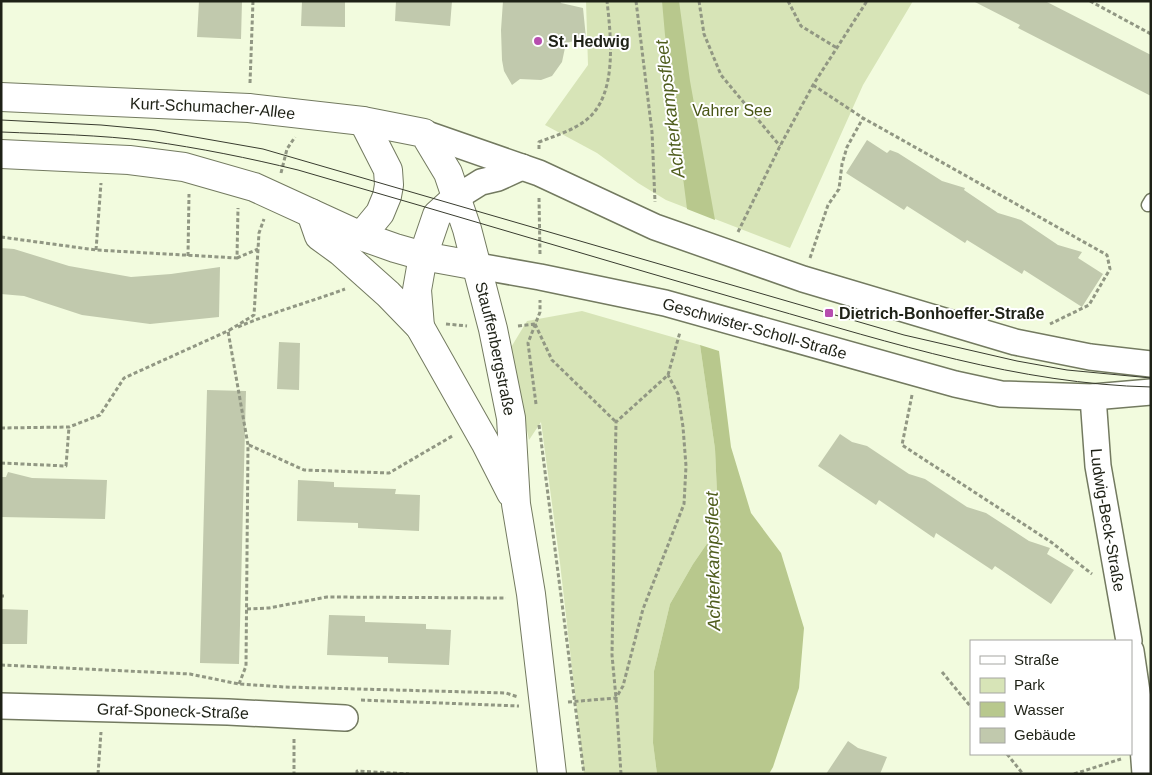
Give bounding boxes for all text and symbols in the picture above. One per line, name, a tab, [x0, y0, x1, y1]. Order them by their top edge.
place label: St. Hedwig	[548, 33, 630, 50]
marker: St. Hedwig	[532, 35, 544, 47]
water label: Achterkampsfleet	[651, 38, 689, 180]
street label: Kurt-Schumacher-Allee	[130, 95, 296, 122]
park label: Vahrer See	[692, 102, 772, 119]
street label: Stauffenbergstraße	[472, 280, 518, 417]
street label: Geschwister-Scholl-Straße	[661, 295, 849, 362]
place label: Dietrich-Bonhoeffer-Straße	[839, 305, 1044, 322]
marker: Dietrich-Bonhoeffer-Straße	[823, 307, 835, 319]
street label: Ludwig-Beck-Straße	[1088, 448, 1128, 593]
water label: Achterkampsfleet	[702, 490, 724, 632]
legend	[970, 640, 1132, 755]
text: Straße	[1014, 651, 1059, 668]
text: Park	[1014, 676, 1045, 693]
street label: Graf-Sponeck-Straße	[97, 701, 249, 722]
text: Wasser	[1014, 701, 1064, 718]
text: Gebäude	[1014, 726, 1076, 743]

